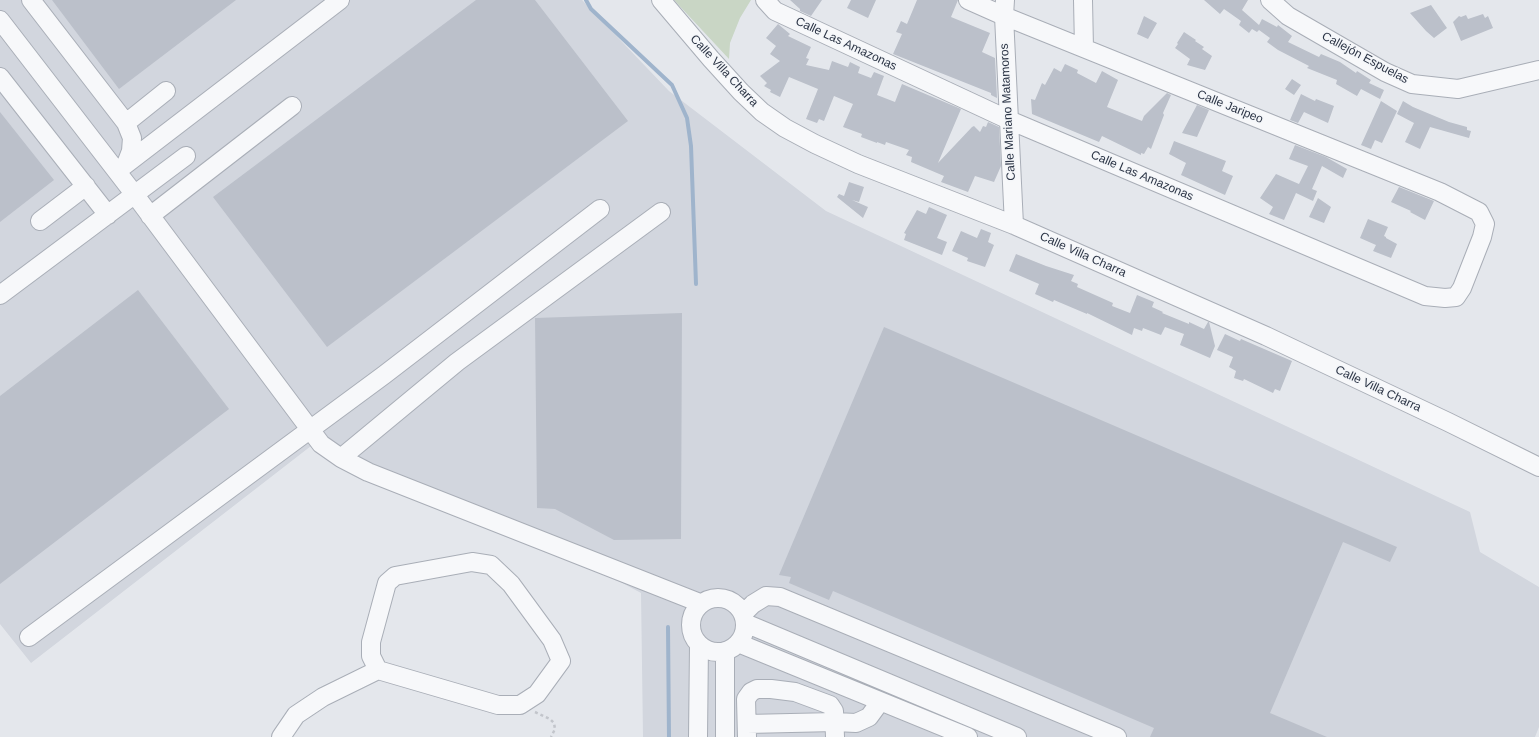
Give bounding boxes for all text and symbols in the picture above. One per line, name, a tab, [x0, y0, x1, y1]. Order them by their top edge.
street label: Calle Las Amazonas	[793, 14, 899, 74]
street label: Callejón Espuelas	[1319, 29, 1411, 87]
street label: Calle Villa Charra	[687, 32, 761, 110]
street label: Calle Mariano Matamoros	[997, 43, 1019, 181]
street label: Calle Jaripeo	[1195, 87, 1265, 127]
street label: Calle Las Amazonas	[1089, 148, 1195, 204]
street label: Calle Villa Charra	[1038, 229, 1128, 281]
street label: Calle Villa Charra	[1333, 363, 1423, 415]

